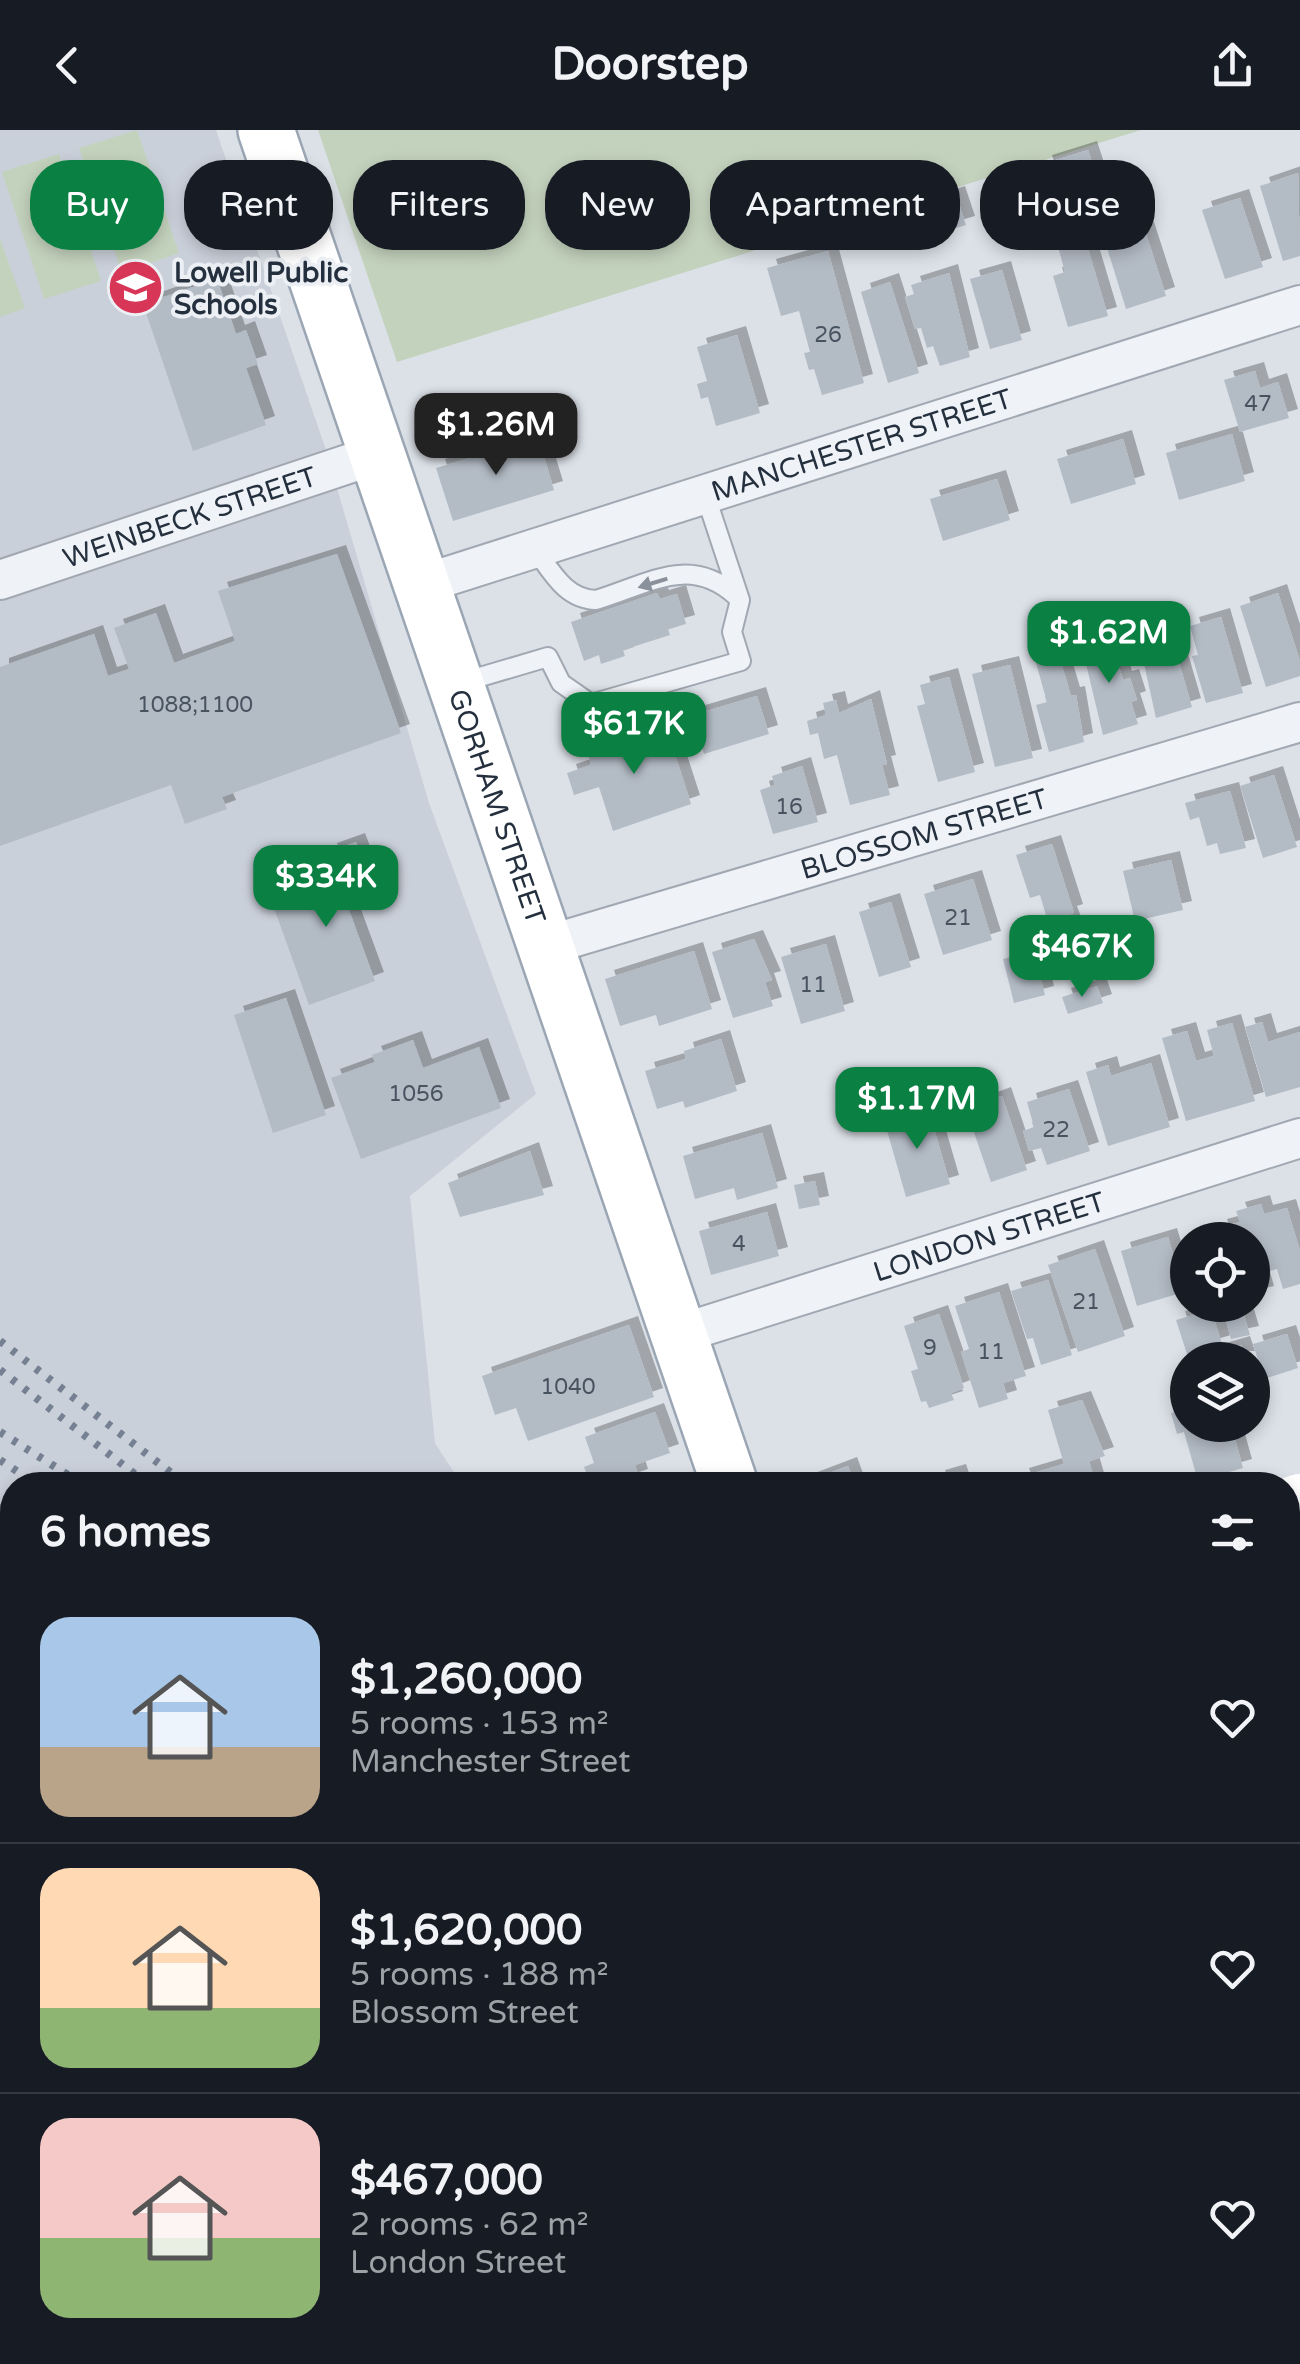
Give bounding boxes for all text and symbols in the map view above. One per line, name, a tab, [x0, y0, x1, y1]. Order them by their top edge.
icon: back	[40, 38, 95, 93]
text: Doorstep	[551, 38, 749, 92]
icon: share	[1205, 38, 1260, 93]
chip: Buy	[30, 160, 164, 250]
chip: Rent	[184, 160, 333, 250]
chip: Filters	[353, 160, 525, 250]
chip: New	[545, 160, 690, 250]
chip: Apartment	[710, 160, 960, 250]
chip: House	[980, 160, 1155, 250]
place label: Lowell Public Schools	[174, 256, 348, 322]
school or university icon: Lowell Public Schools	[105, 258, 165, 318]
house number: 26	[814, 322, 842, 348]
street label: MANCHESTER STREET	[707, 382, 1016, 509]
house number: 47	[1244, 391, 1272, 417]
pin: $1.26M	[415, 393, 577, 478]
text: $1.26M	[436, 406, 556, 444]
street label: WEINBECK STREET	[59, 460, 321, 576]
one-way arrow	[638, 576, 668, 591]
pin: $1.62M	[1028, 601, 1190, 686]
text: $1.62M	[1049, 614, 1169, 652]
street label: GORHAM STREET	[441, 685, 553, 929]
house number: 1088;1100	[137, 692, 253, 718]
pin: $617K	[564, 692, 704, 777]
text: $617K	[583, 705, 685, 743]
street label: BLOSSOM STREET	[797, 782, 1052, 887]
house number: 16	[775, 794, 803, 820]
pin: $334K	[256, 845, 396, 930]
text: $334K	[275, 858, 377, 896]
house number: 21	[944, 905, 972, 931]
pin: $467K	[1012, 915, 1152, 1000]
text: $467K	[1031, 928, 1133, 966]
house number: 11	[799, 972, 827, 998]
pin: $1.17M	[836, 1067, 998, 1152]
text: $1.17M	[857, 1080, 977, 1118]
house number: 1056	[388, 1081, 444, 1107]
house number: 22	[1042, 1117, 1070, 1143]
street label: LONDON STREET	[869, 1185, 1109, 1290]
map controls	[1170, 1222, 1270, 1442]
button: locate	[1170, 1222, 1270, 1322]
house number: 4	[732, 1231, 746, 1257]
house number: 21	[1072, 1289, 1100, 1315]
house number: 9	[923, 1335, 937, 1361]
house number: 11	[977, 1339, 1005, 1365]
button: layers	[1170, 1342, 1270, 1442]
house number: 1040	[540, 1374, 596, 1400]
icon: filters	[1205, 1505, 1260, 1560]
text: 6 homes	[40, 1507, 211, 1558]
text: $1,260,000	[350, 1654, 582, 1705]
icon: home	[120, 1657, 240, 1777]
icon: heart	[1205, 1690, 1260, 1745]
text: 5 rooms · 153 m²	[350, 1705, 609, 1743]
text: Manchester Street	[350, 1743, 630, 1781]
text: $1,620,000	[350, 1905, 582, 1956]
icon: home	[120, 1908, 240, 2028]
icon: heart	[1205, 1941, 1260, 1996]
text: 5 rooms · 188 m²	[350, 1956, 609, 1994]
text: Blossom Street	[350, 1994, 579, 2032]
text: $467,000	[350, 2155, 543, 2206]
icon: home	[120, 2158, 240, 2278]
icon: heart	[1205, 2191, 1260, 2246]
text: 2 rooms · 62 m²	[350, 2206, 589, 2244]
text: London Street	[350, 2244, 566, 2282]

